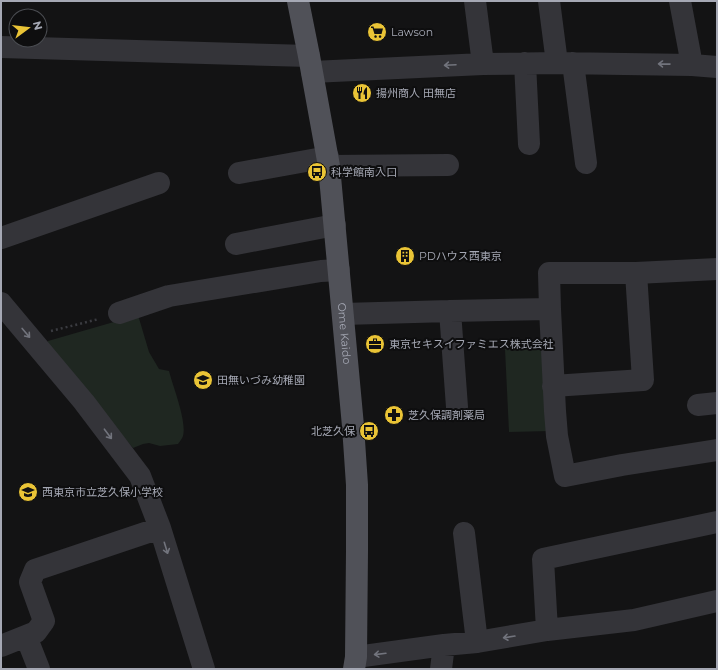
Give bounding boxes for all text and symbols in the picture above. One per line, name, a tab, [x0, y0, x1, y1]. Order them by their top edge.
north arrow	[8, 8, 48, 48]
text: N	[30, 19, 46, 32]
supermarket icon: Lawson	[366, 21, 388, 43]
place label: Lawson	[391, 25, 433, 39]
one-way arrow	[658, 60, 671, 68]
one-way arrow	[444, 62, 457, 69]
restaurant icon: 揚州商人 田無店	[351, 82, 373, 104]
place label: 揚州商人 田無店	[376, 86, 456, 100]
bus stop icon: 科学館南入口	[306, 161, 328, 183]
place label: 科学館南入口	[331, 165, 397, 179]
building icon: PDハウス西東京	[394, 245, 416, 267]
place label: PDハウス西東京	[419, 249, 502, 263]
street label: Ome Kaido	[335, 302, 354, 365]
one-way arrow	[21, 328, 30, 338]
office icon: 東京セキスイファミエス株式会社	[364, 333, 386, 355]
place label: 東京セキスイファミエス株式会社	[389, 337, 554, 351]
school or university icon: 田無いづみ幼稚園	[192, 369, 214, 391]
place label: 田無いづみ幼稚園	[217, 373, 305, 387]
pharmacy icon: 芝久保調剤薬局	[383, 404, 405, 426]
place label: 芝久保調剤薬局	[408, 408, 485, 422]
bus stop icon: 北芝久保	[358, 420, 380, 442]
place label: 北芝久保	[311, 424, 356, 438]
one-way arrow	[104, 428, 112, 439]
school or university icon: 西東京市立芝久保小学校	[17, 481, 39, 503]
place label: 西東京市立芝久保小学校	[42, 485, 163, 499]
one-way arrow	[163, 542, 171, 554]
one-way arrow	[503, 633, 516, 641]
one-way arrow	[374, 650, 387, 658]

